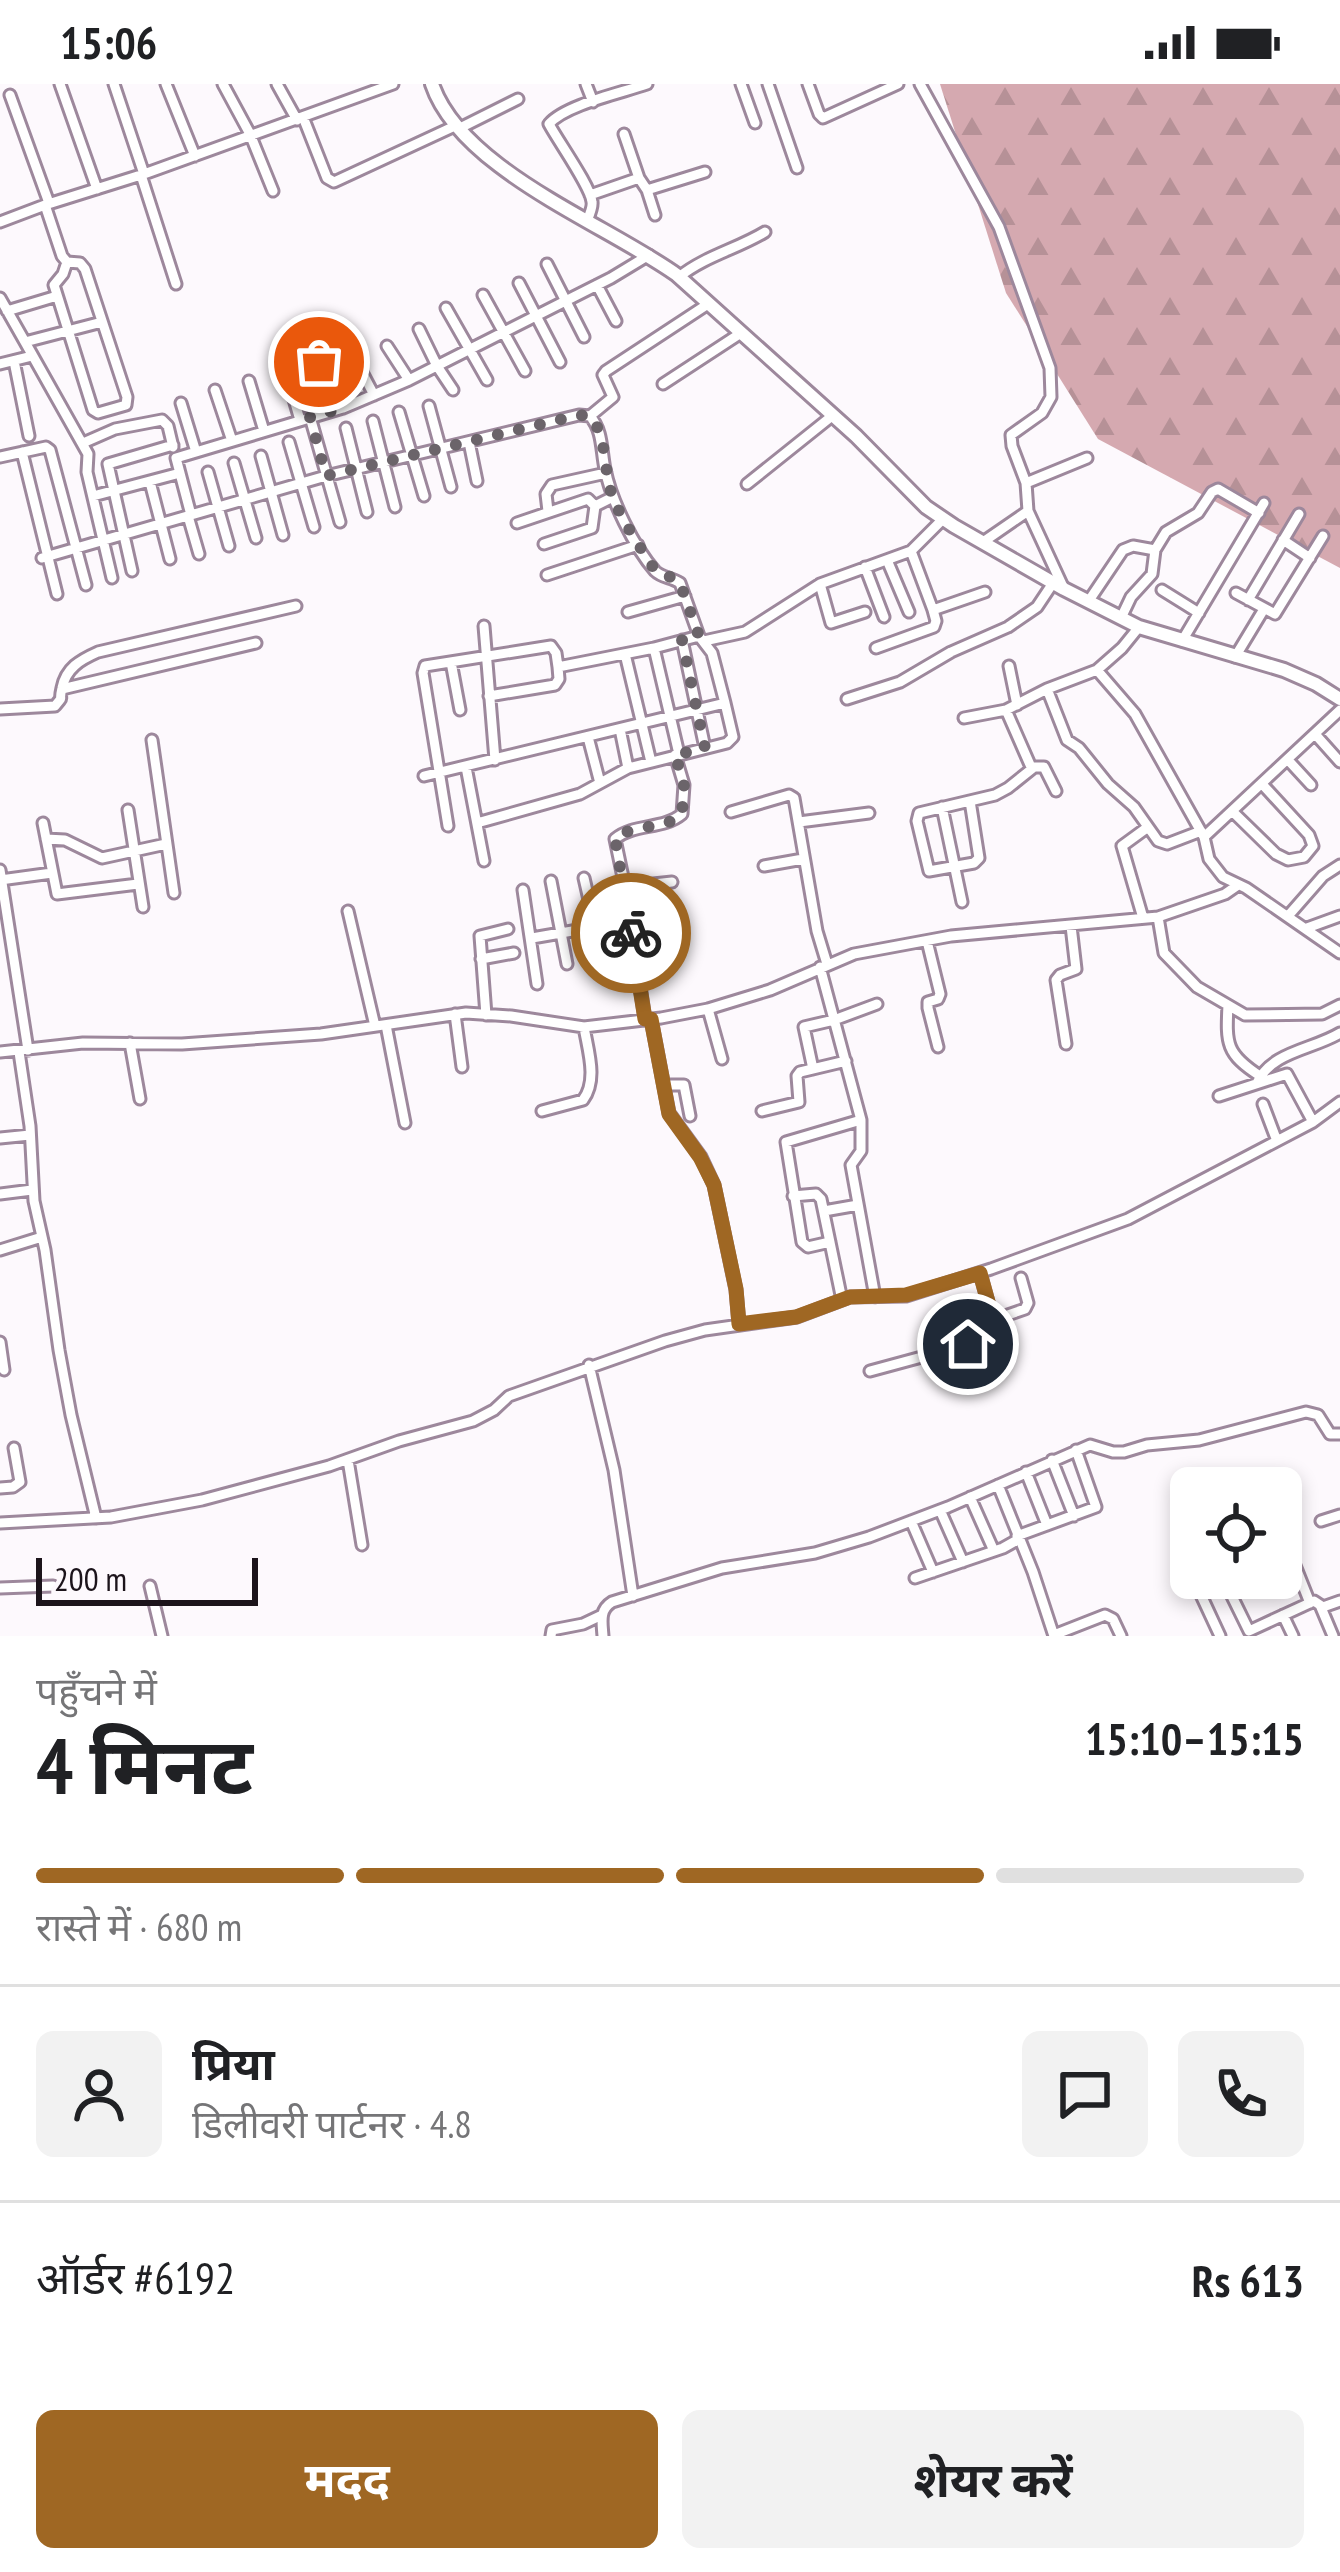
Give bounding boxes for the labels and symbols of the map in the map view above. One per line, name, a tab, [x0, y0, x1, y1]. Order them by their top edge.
pin	[268, 311, 370, 413]
courier	[571, 873, 691, 993]
pin	[917, 1293, 1019, 1395]
scale bar	[36, 1552, 258, 1605]

